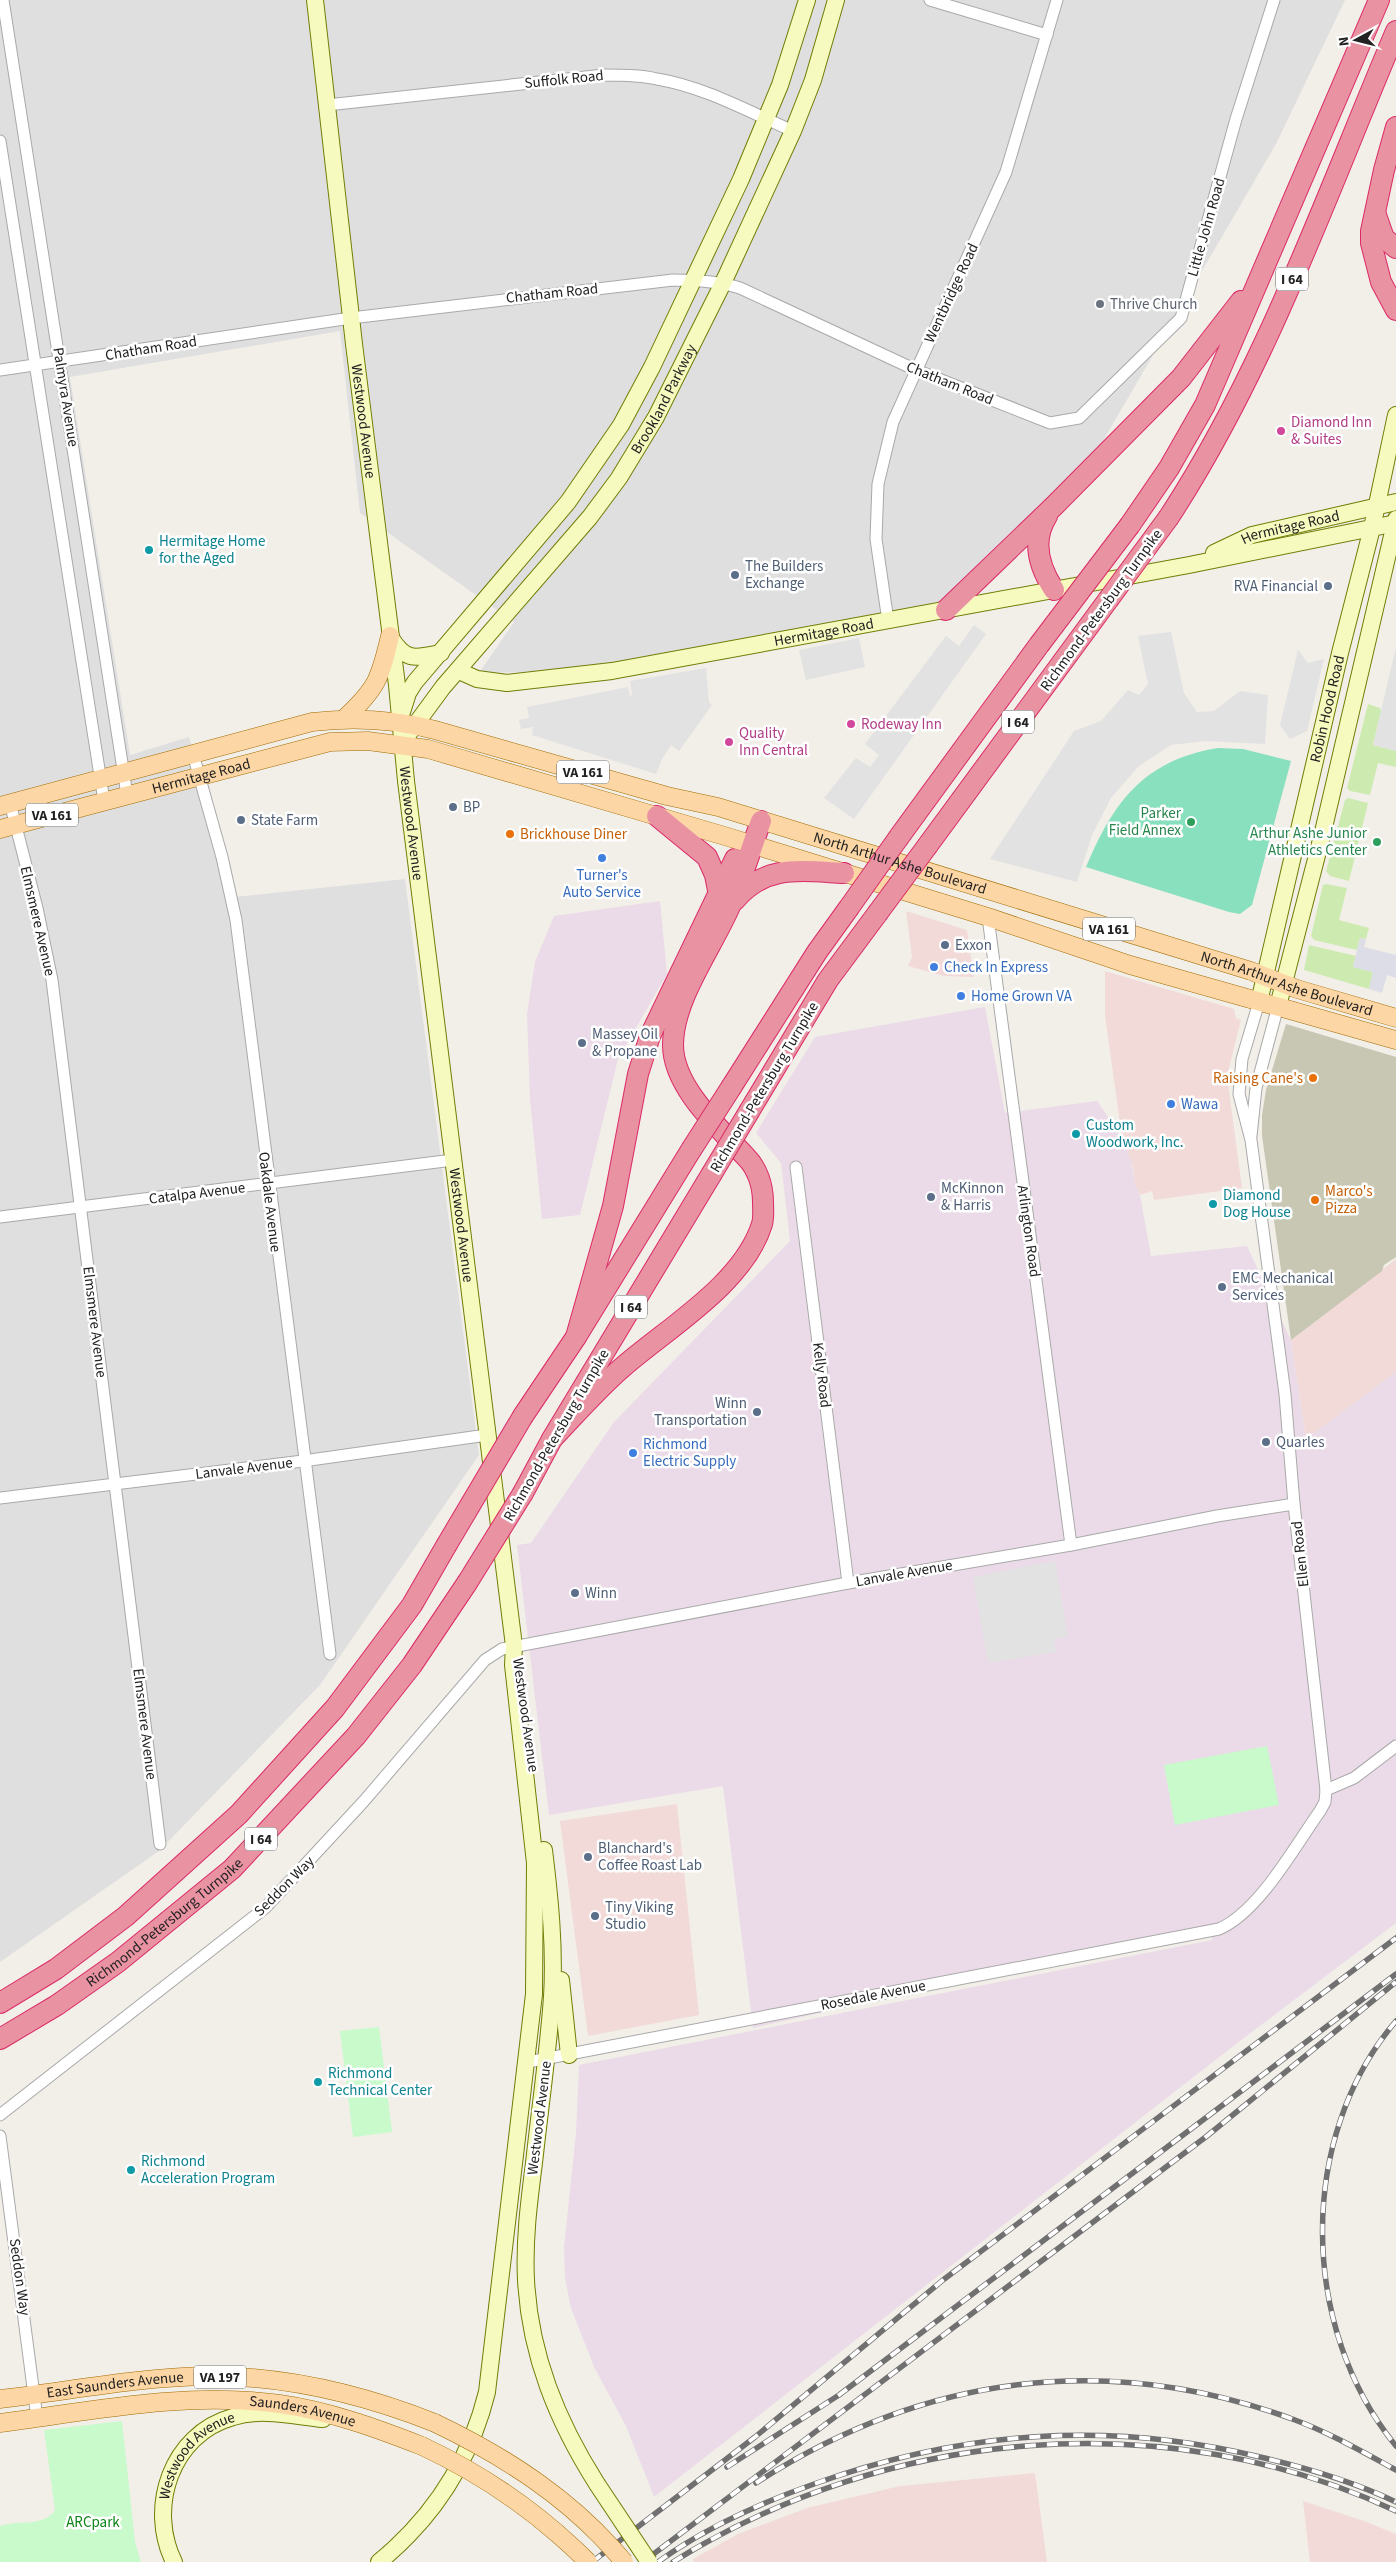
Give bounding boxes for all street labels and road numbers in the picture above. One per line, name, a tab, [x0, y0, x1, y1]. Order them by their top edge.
street label: Suffolk Road	[524, 65, 605, 94]
street label: Little John Road	[1182, 175, 1231, 279]
street label: Wentbridge Road	[919, 240, 984, 347]
road number: I 64	[1276, 268, 1308, 290]
street label: Chatham Road	[505, 278, 599, 309]
street label: Chatham Road	[104, 331, 198, 366]
street label: Brookland Parkway	[626, 341, 702, 458]
street label: Palmyra Avenue	[47, 346, 84, 448]
street label: Chatham Road	[903, 356, 997, 411]
street label: Westwood Avenue	[346, 363, 381, 480]
street label: Hermitage Road	[1237, 505, 1342, 550]
street label: Richmond-Petersburg Turnpike	[1035, 525, 1167, 696]
street label: Hermitage Road	[772, 613, 875, 652]
street label: Robin Hood Road	[1305, 653, 1350, 765]
road number: I 64	[1002, 710, 1034, 734]
street label: Hermitage Road	[150, 753, 253, 799]
road number: VA 161	[557, 760, 609, 784]
street label: Westwood Avenue	[394, 765, 428, 882]
road number: VA 161	[26, 804, 78, 826]
street label: North Arthur Ashe Boulevard	[811, 827, 989, 900]
street label: Elmsmere Avenue	[15, 864, 60, 978]
road number: VA 161	[1083, 918, 1135, 941]
street label: North Arthur Ashe Boulevard	[1198, 946, 1375, 1022]
street label: Richmond-Petersburg Turnpike	[705, 998, 824, 1177]
street label: Oakdale Avenue	[253, 1151, 286, 1253]
street label: Westwood Avenue	[443, 1167, 479, 1284]
street label: Catalpa Avenue	[148, 1177, 246, 1210]
street label: Arlington Road	[1012, 1184, 1045, 1279]
street label: Elmsmere Avenue	[77, 1265, 112, 1379]
road number: I 64	[615, 1295, 647, 1318]
street label: Kelly Road	[807, 1341, 836, 1409]
street label: Richmond-Petersburg Turnpike	[498, 1345, 614, 1525]
street label: Lanvale Avenue	[194, 1452, 294, 1485]
street label: Ellen Road	[1287, 1520, 1314, 1588]
street label: Lanvale Avenue	[854, 1555, 954, 1592]
street label: Westwood Avenue	[507, 1657, 544, 1773]
street label: Elmsmere Avenue	[127, 1667, 162, 1781]
road number: I 64	[245, 1828, 277, 1850]
street label: Seddon Way	[250, 1852, 319, 1921]
street label: Richmond-Petersburg Turnpike	[82, 1853, 248, 1992]
street label: Rosedale Avenue	[819, 1975, 927, 2016]
street label: Westwood Avenue	[522, 2060, 557, 2176]
street label: Seddon Way	[4, 2237, 35, 2317]
road number: VA 197	[194, 2366, 246, 2388]
street label: East Saunders Avenue	[45, 2367, 184, 2404]
street label: Saunders Avenue	[248, 2391, 358, 2432]
street label: Westwood Avenue	[154, 2407, 237, 2501]

